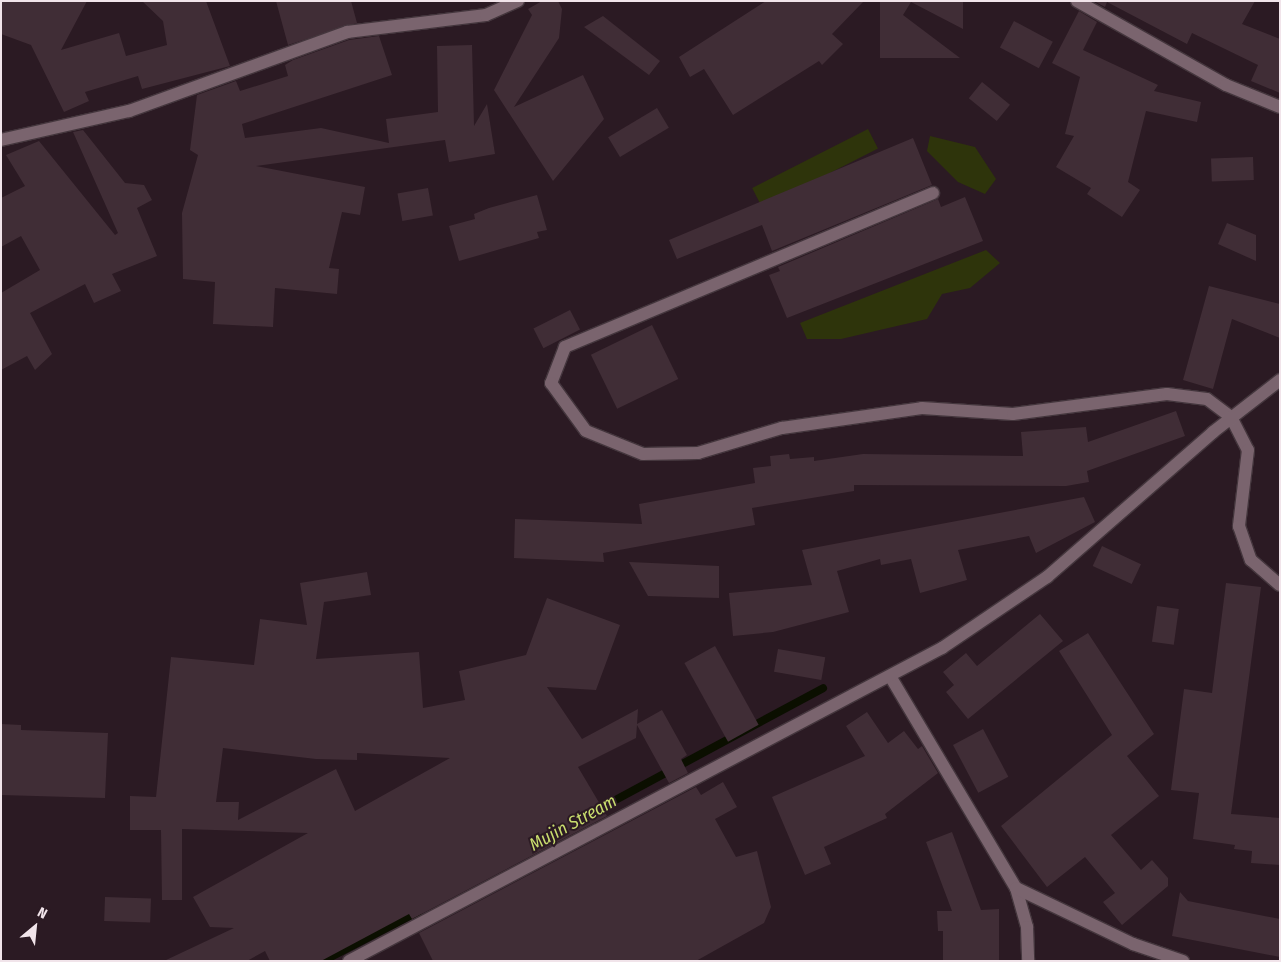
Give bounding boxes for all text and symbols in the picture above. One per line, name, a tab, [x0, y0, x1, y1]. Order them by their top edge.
water label: Mujin Stream	[526, 790, 620, 856]
north arrow	[10, 902, 60, 952]
text: N	[35, 904, 50, 923]

